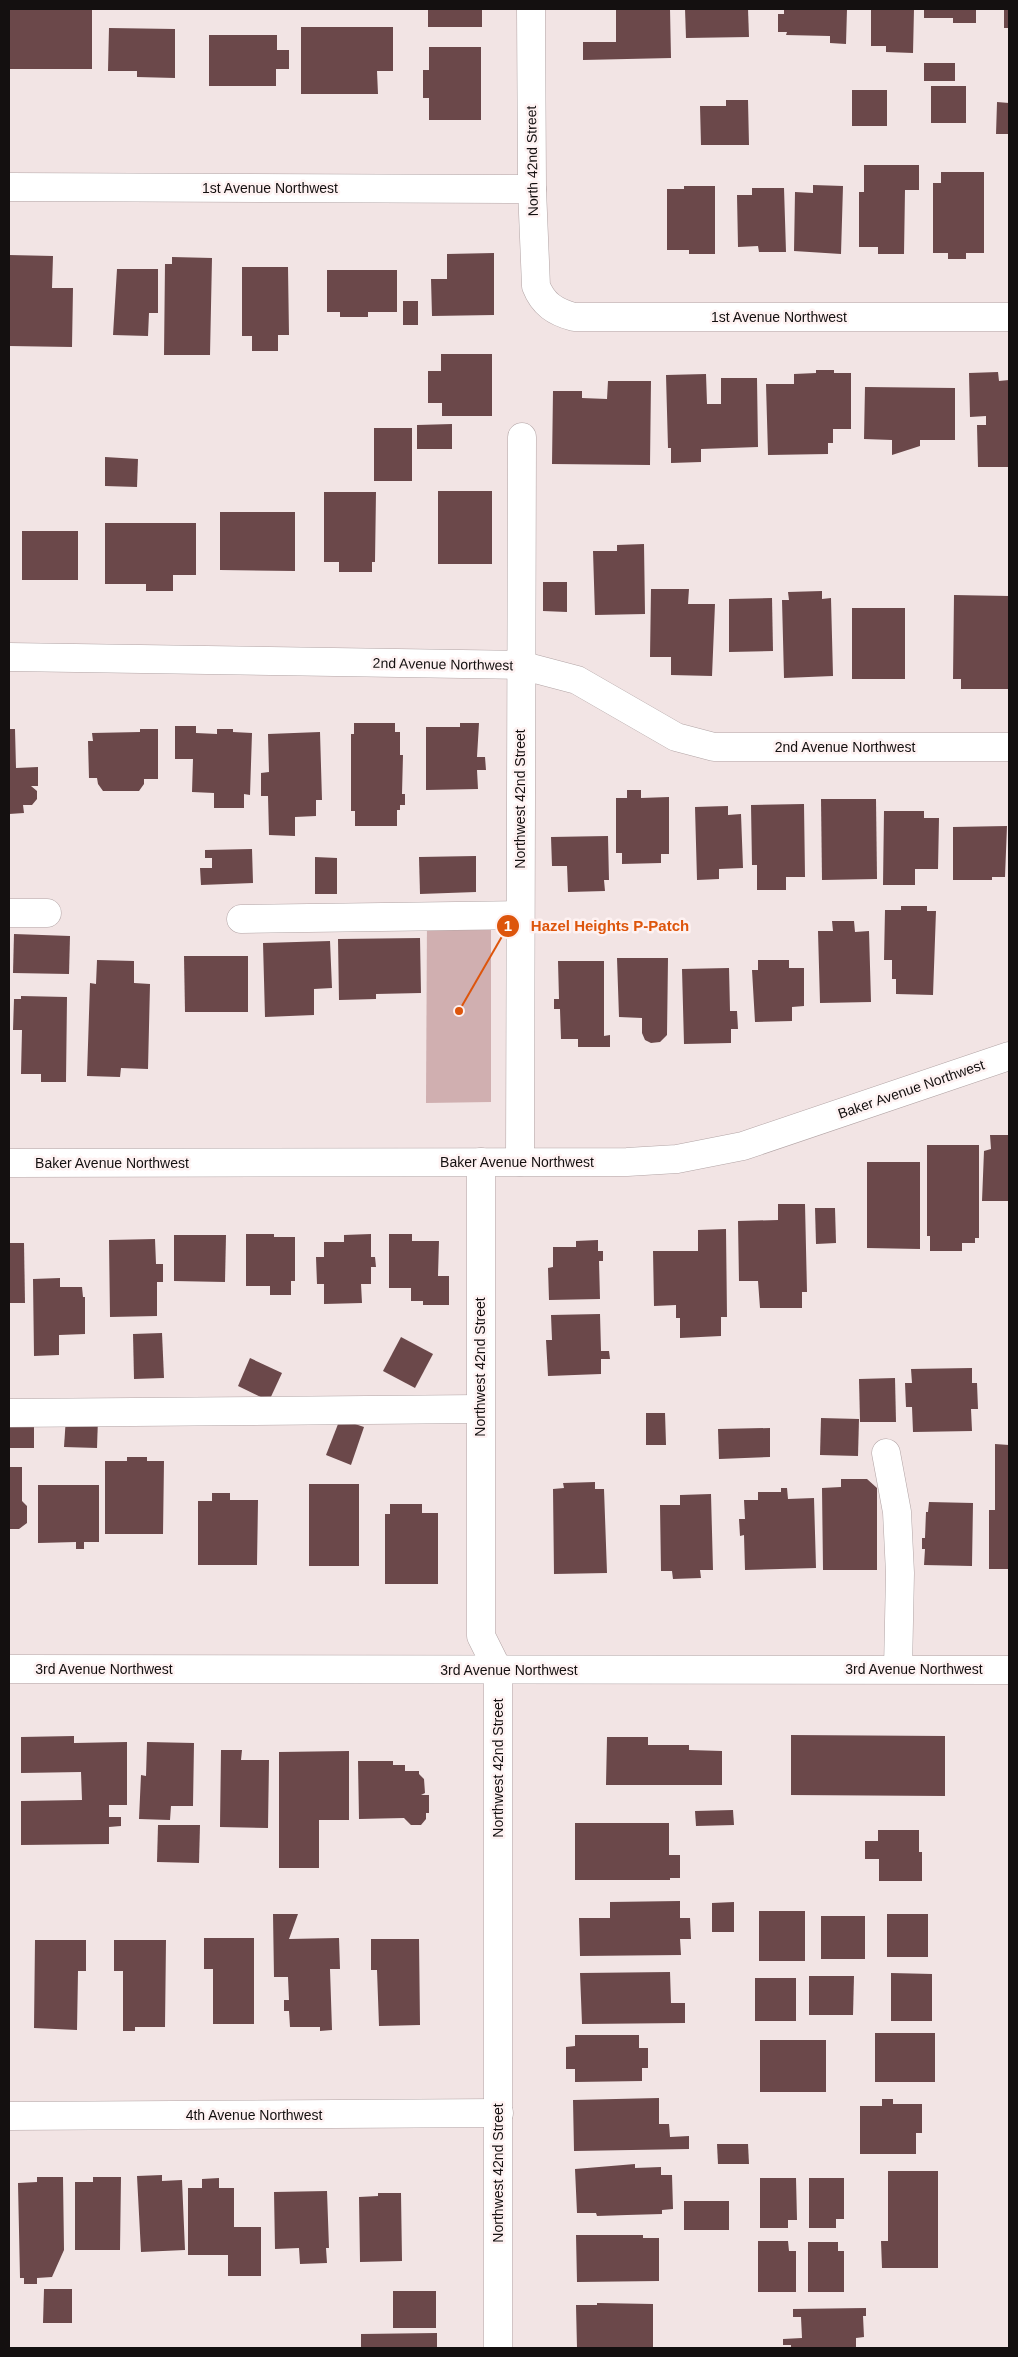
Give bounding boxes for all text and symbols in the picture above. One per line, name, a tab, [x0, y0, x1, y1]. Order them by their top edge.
street label: North 42nd Street	[523, 106, 541, 216]
street label: 1st Avenue Northwest	[202, 180, 338, 196]
street label: 1st Avenue Northwest	[711, 309, 847, 325]
street label: 2nd Avenue Northwest	[373, 655, 514, 673]
street label: Northwest 42nd Street	[512, 729, 528, 869]
street label: 2nd Avenue Northwest	[775, 739, 915, 755]
callout: Hazel Heights P-Patch	[496, 911, 699, 941]
text: 1	[504, 917, 512, 934]
text: Hazel Heights P-Patch	[531, 917, 689, 934]
street label: Baker Avenue Northwest	[836, 1056, 986, 1122]
street label: Baker Avenue Northwest	[440, 1154, 594, 1170]
street label: Baker Avenue Northwest	[35, 1155, 189, 1171]
street label: Northwest 42nd Street	[472, 1297, 488, 1437]
street label: 3rd Avenue Northwest	[35, 1661, 173, 1677]
street label: 3rd Avenue Northwest	[845, 1661, 983, 1677]
street label: 3rd Avenue Northwest	[440, 1662, 578, 1678]
street label: Northwest 42nd Street	[490, 1698, 506, 1838]
street label: Northwest 42nd Street	[490, 2103, 506, 2243]
street label: 4th Avenue Northwest	[186, 2107, 322, 2123]

